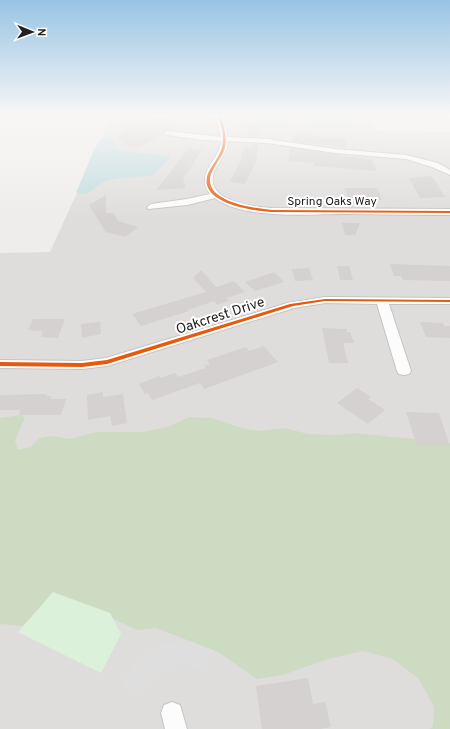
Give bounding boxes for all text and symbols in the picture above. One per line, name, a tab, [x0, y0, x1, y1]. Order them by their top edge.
north arrow	[12, 12, 52, 52]
text: N	[34, 28, 48, 36]
street label: Spring Oaks Way	[287, 194, 377, 210]
street label: Oakcrest Drive	[174, 294, 267, 339]

